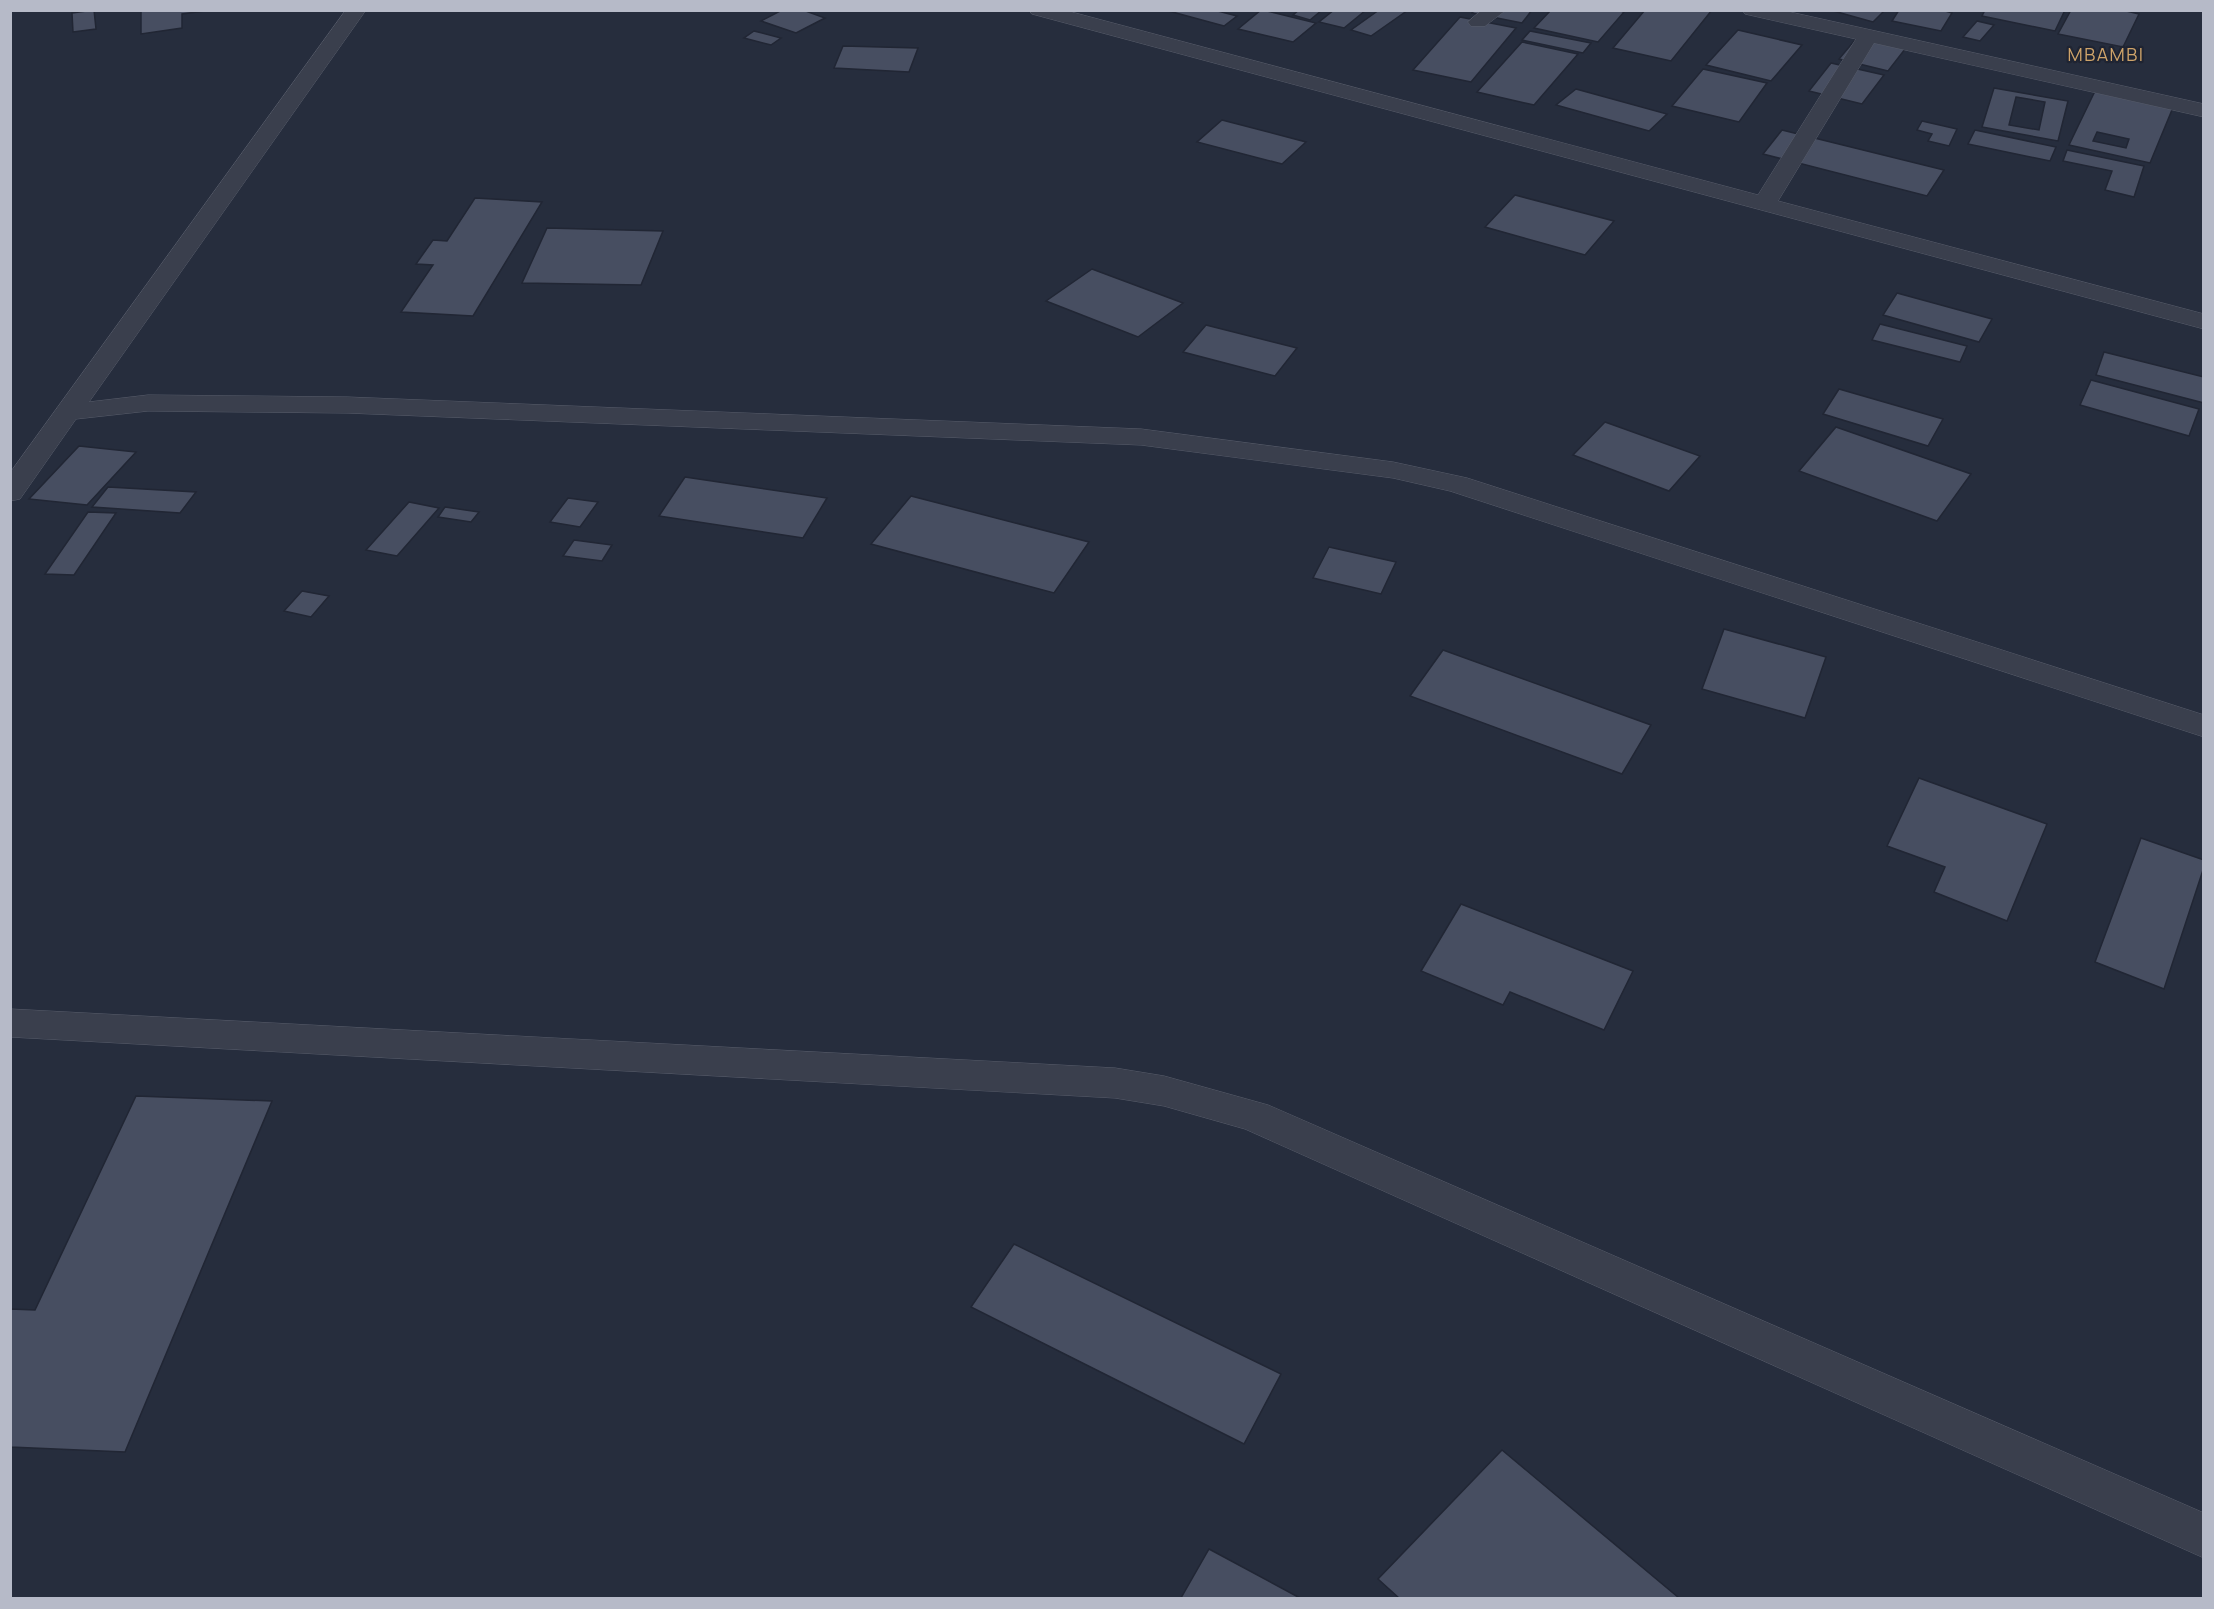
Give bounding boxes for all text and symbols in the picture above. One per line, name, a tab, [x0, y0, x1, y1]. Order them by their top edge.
district label: MBAMBI	[2068, 42, 2144, 66]

